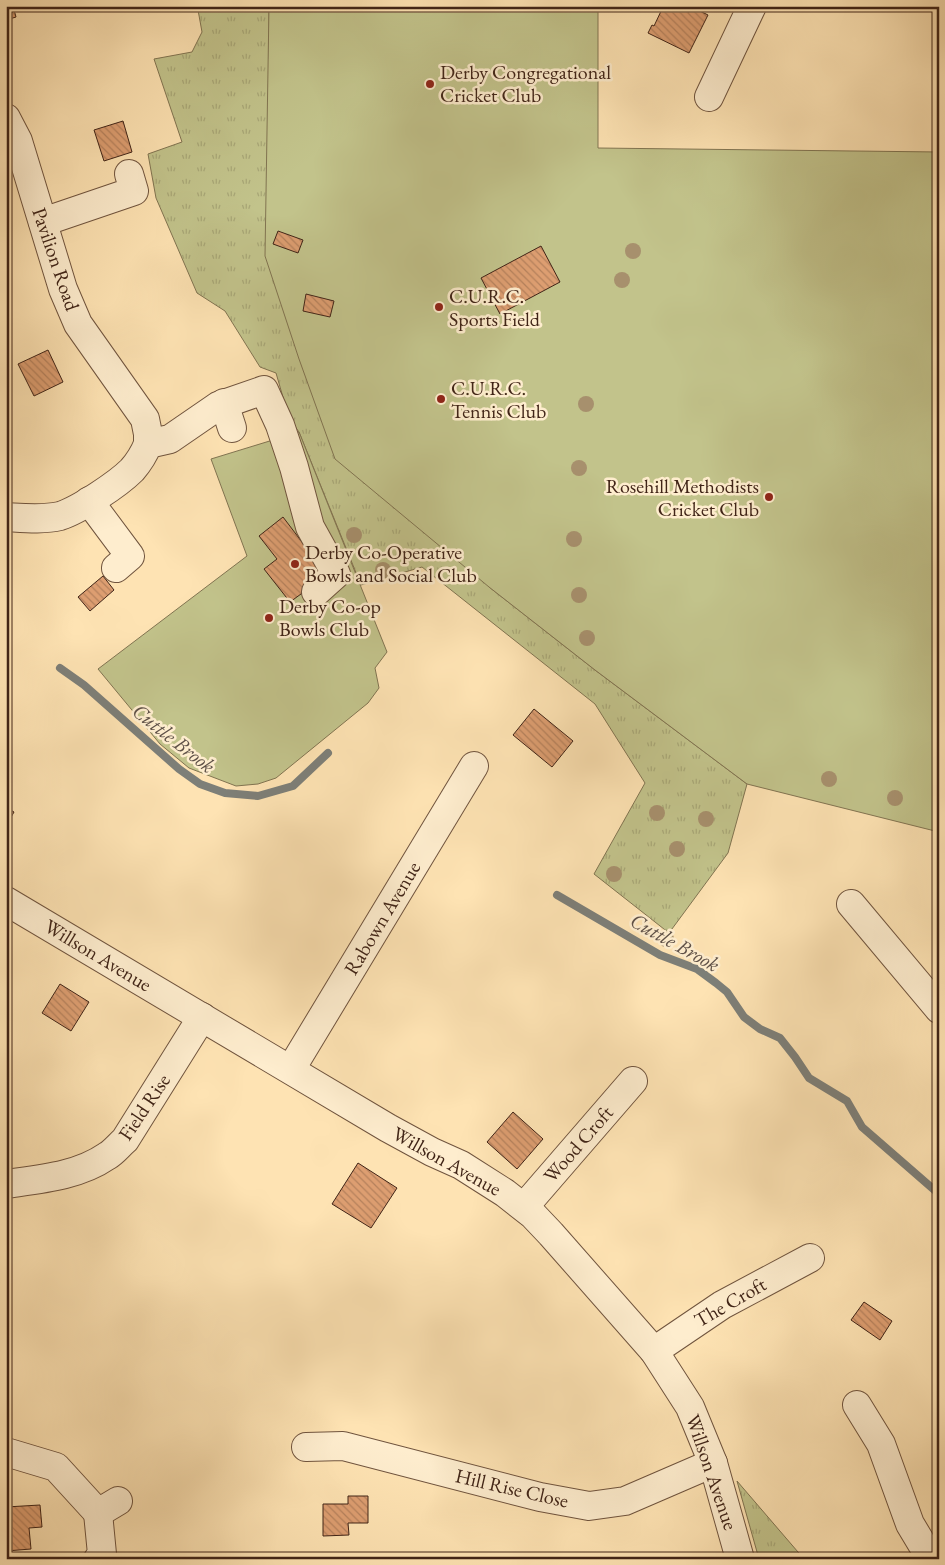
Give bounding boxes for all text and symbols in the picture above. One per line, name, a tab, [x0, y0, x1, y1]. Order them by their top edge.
place label: Derby Congregational Cricket Club	[440, 59, 611, 108]
marker: Derby Congregational Cricket Club	[424, 78, 436, 90]
street label: Pavilion Road	[26, 204, 86, 315]
place label: C.U.R.C. Sports Field	[449, 283, 541, 332]
marker: C.U.R.C. Sports Field	[433, 301, 445, 313]
place label: C.U.R.C. Tennis Club	[451, 375, 546, 424]
marker: C.U.R.C. Tennis Club	[435, 393, 447, 405]
place label: Rosehill Methodists Cricket Club	[606, 473, 759, 522]
marker: Rosehill Methodists Cricket Club	[763, 491, 775, 503]
place label: Derby Co-Operative Bowls and Social Club	[305, 539, 477, 588]
marker: Derby Co-Operative Bowls and Social Club	[289, 558, 301, 570]
place label: Derby Co-op Bowls Club	[279, 593, 381, 642]
marker: Derby Co-op Bowls Club	[263, 612, 275, 624]
water label: Cuttle Brook	[127, 697, 221, 779]
street label: Rabown Avenue	[338, 856, 426, 979]
water label: Cuttle Brook	[626, 906, 725, 978]
street label: Willson Avenue	[40, 913, 157, 997]
street label: Field Rise	[112, 1068, 176, 1145]
street label: Wood Croft	[537, 1100, 619, 1188]
street label: Willson Avenue	[388, 1120, 506, 1202]
street label: The Croft	[689, 1271, 771, 1333]
street label: Willson Avenue	[680, 1411, 744, 1533]
street label: Hill Rise Close	[453, 1462, 571, 1514]

